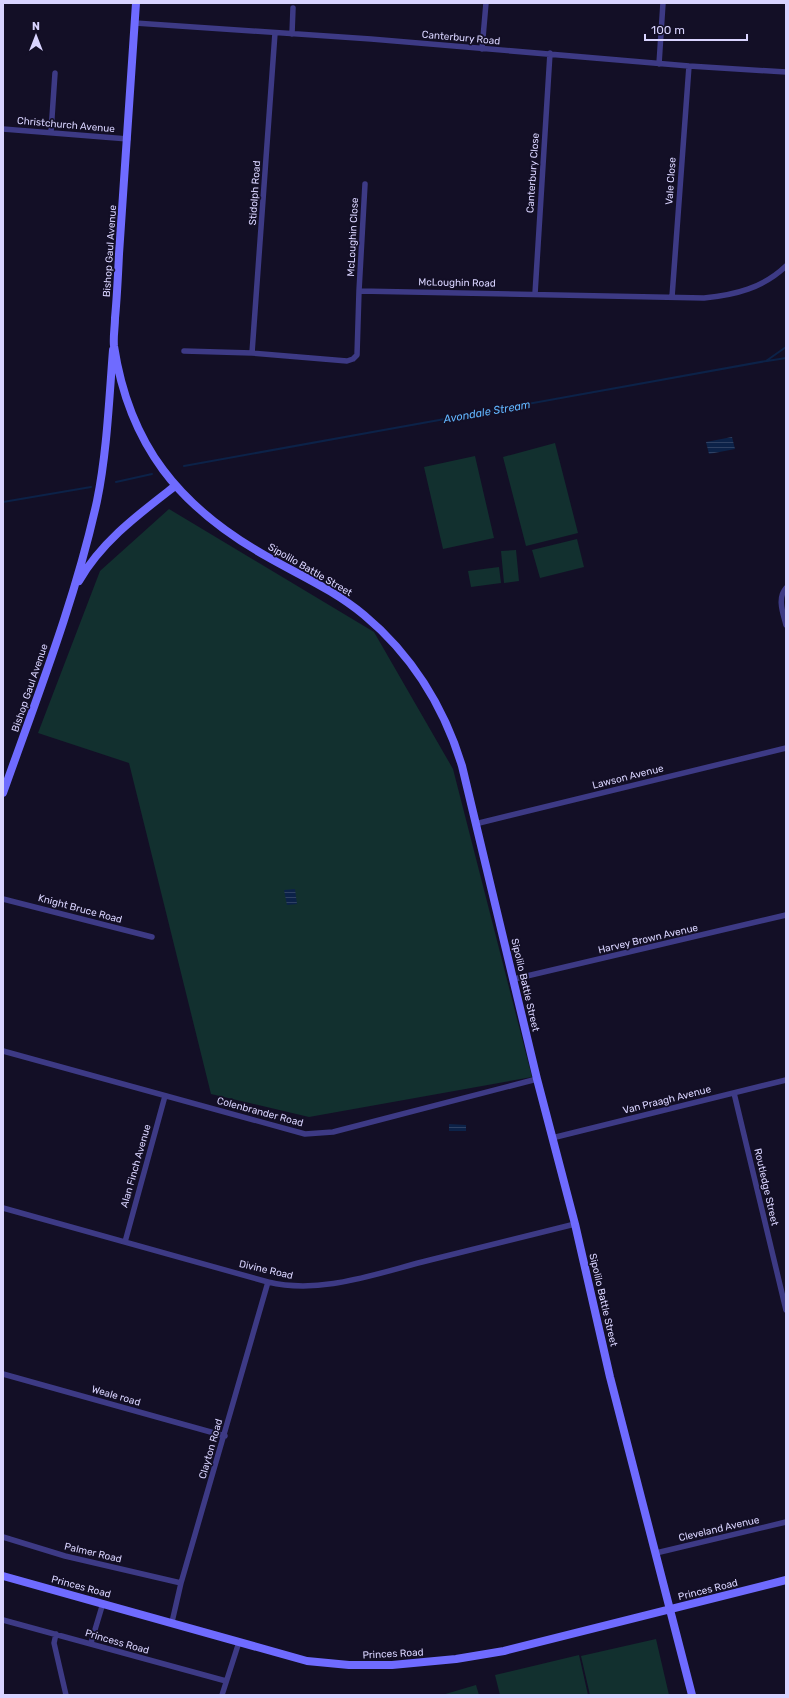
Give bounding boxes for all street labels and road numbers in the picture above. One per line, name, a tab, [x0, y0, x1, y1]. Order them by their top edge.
street label: Canterbury Road	[421, 29, 501, 47]
street label: Christchurch Avenue	[17, 115, 116, 135]
street label: Canterbury Close	[524, 132, 542, 214]
street label: Vale Close	[663, 156, 679, 205]
street label: Stidolph Road	[247, 160, 263, 226]
street label: McLoughin Close	[345, 197, 361, 277]
street label: Bishop Gaul Avenue	[101, 204, 119, 298]
street label: McLoughin Road	[418, 276, 496, 290]
street label: Sipolilo Battle Street	[266, 541, 354, 599]
street label: Bishop Gaul Avenue	[9, 642, 51, 734]
street label: Lawson Avenue	[591, 762, 665, 792]
street label: Knight Bruce Road	[37, 892, 123, 926]
street label: Harvey Brown Avenue	[597, 922, 700, 956]
street label: Sipolilo Battle Street	[508, 937, 542, 1033]
street label: Van Praagh Avenue	[622, 1083, 713, 1117]
street label: Colenbrander Road	[215, 1095, 305, 1129]
street label: Alan Finch Avenue	[118, 1122, 154, 1209]
street label: Routledge Street	[751, 1147, 781, 1227]
street label: Sipolilo Battle Street	[586, 1252, 620, 1348]
street label: Divine Road	[238, 1258, 294, 1282]
street label: Weale road	[90, 1383, 142, 1409]
street label: Clayton Road	[197, 1418, 225, 1480]
street label: Cleveland Avenue	[677, 1514, 761, 1544]
street label: Palmer Road	[63, 1541, 123, 1565]
street label: Princes Road	[50, 1573, 112, 1601]
street label: Princes Road	[677, 1577, 739, 1603]
street label: Princess Road	[84, 1627, 151, 1657]
street label: Princes Road	[362, 1646, 424, 1662]

